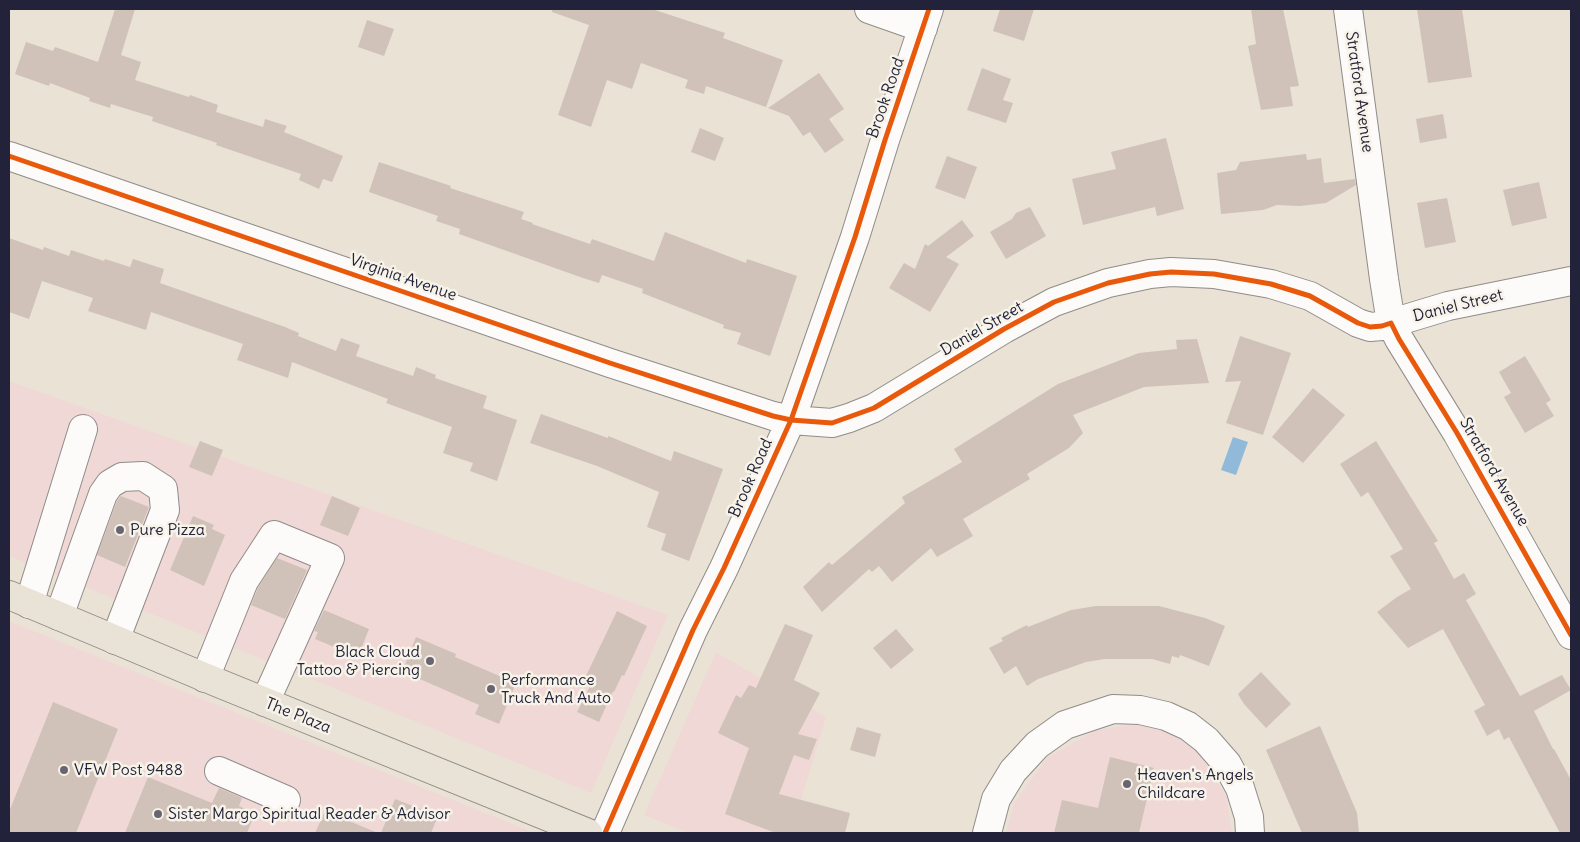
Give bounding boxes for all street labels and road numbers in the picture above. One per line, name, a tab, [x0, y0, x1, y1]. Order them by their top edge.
street label: Stratford Avenue	[1341, 30, 1377, 154]
street label: Brook Road	[863, 55, 909, 141]
street label: Virginia Avenue	[347, 251, 459, 305]
street label: Daniel Street	[1411, 286, 1505, 326]
street label: Daniel Street	[937, 298, 1027, 360]
street label: Stratford Avenue	[1455, 414, 1533, 530]
street label: Brook Road	[725, 436, 777, 520]
street label: The Plaza	[262, 694, 334, 738]

